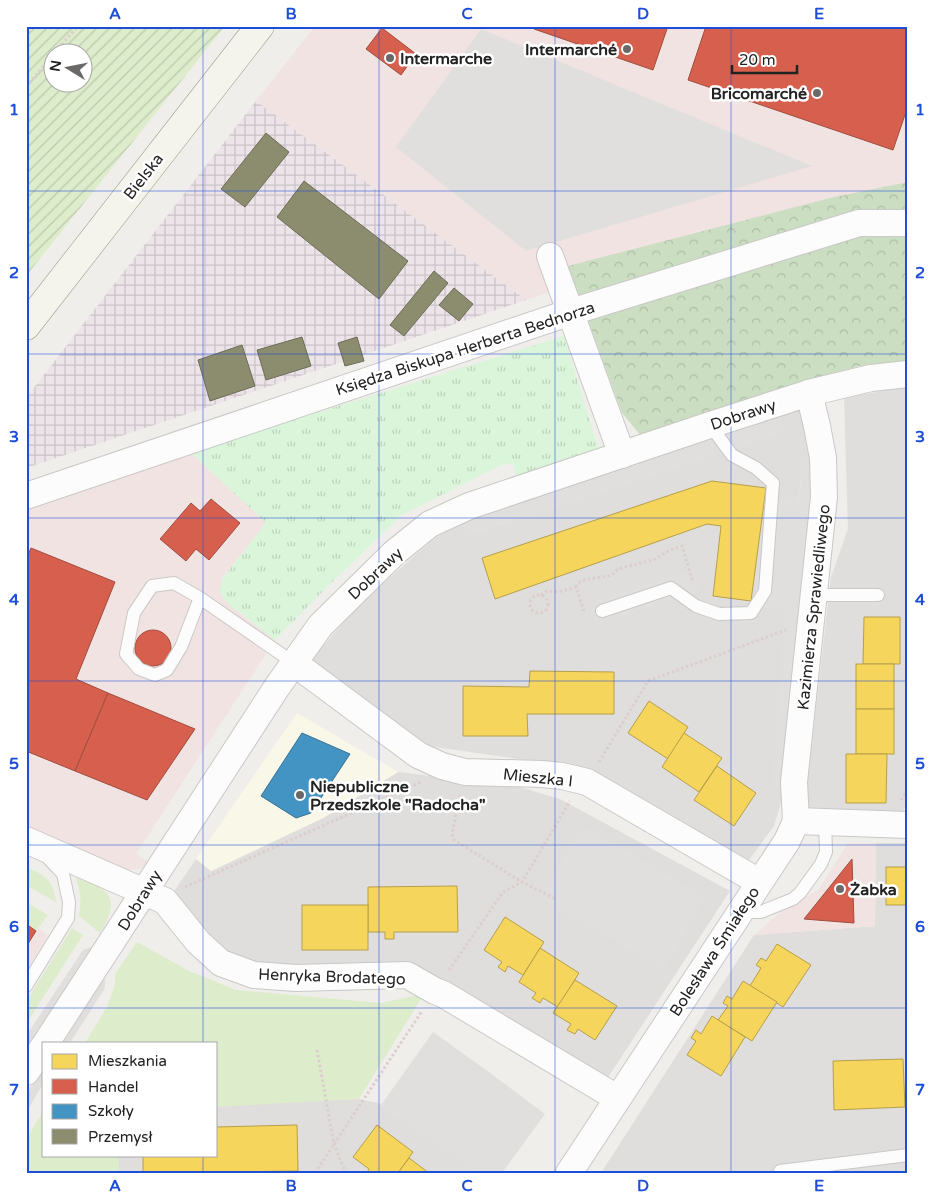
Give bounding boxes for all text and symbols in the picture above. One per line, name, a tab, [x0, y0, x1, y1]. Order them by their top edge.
text: A	[109, 4, 121, 24]
text: B	[285, 4, 297, 24]
text: C	[461, 4, 473, 24]
text: D	[637, 4, 649, 24]
text: E	[814, 4, 824, 24]
place label: Intermarché	[525, 40, 617, 60]
north arrow	[42, 42, 92, 92]
scale bar	[732, 42, 796, 74]
marker: Intermarché	[621, 43, 633, 55]
place label: Intermarche	[400, 49, 492, 69]
text: 20 m	[739, 51, 776, 69]
marker: Intermarche	[384, 52, 396, 64]
text: N	[46, 59, 65, 73]
place label: Bricomarché	[711, 84, 807, 104]
marker: Bricomarché	[811, 87, 823, 99]
text: 1	[9, 100, 19, 120]
text: 1	[915, 100, 925, 120]
street label: Bielska	[120, 149, 168, 204]
text: 2	[9, 263, 19, 283]
text: 2	[915, 263, 925, 283]
street label: Księdza Biskupa Herberta Bednorza	[333, 298, 597, 400]
street label: Dobrawy	[708, 395, 779, 435]
text: 3	[9, 427, 19, 447]
text: 3	[915, 427, 925, 447]
street label: Kazimierza Sprawiedliwego	[793, 503, 835, 711]
street label: Dobrawy	[344, 543, 408, 604]
text: 4	[9, 590, 19, 610]
text: 4	[915, 590, 925, 610]
text: 5	[9, 754, 19, 774]
text: 5	[915, 754, 925, 774]
street label: Mieszka I	[502, 764, 574, 792]
place label: Niepubliczne Przedszkole "Radocha"	[310, 777, 486, 815]
marker: Niepubliczne Przedszkole "Radocha"	[294, 789, 306, 801]
street label: Dobrawy	[113, 866, 167, 935]
place label: Żabka	[850, 880, 897, 900]
street label: Bolesława Śmiałego	[665, 883, 764, 1020]
marker: Żabka	[834, 883, 846, 895]
text: 6	[9, 917, 19, 937]
text: 6	[915, 917, 925, 937]
street label: Henryka Brodatego	[258, 964, 406, 990]
legend	[42, 1042, 218, 1156]
text: Mieszkania	[88, 1052, 167, 1070]
text: Handel	[88, 1078, 139, 1096]
text: 7	[9, 1080, 19, 1100]
text: 7	[915, 1080, 925, 1100]
text: Szkoły	[88, 1102, 134, 1120]
text: Przemysł	[88, 1128, 153, 1146]
text: A	[109, 1176, 121, 1196]
text: B	[285, 1176, 297, 1196]
text: C	[461, 1176, 473, 1196]
text: D	[637, 1176, 649, 1196]
text: E	[814, 1176, 824, 1196]

